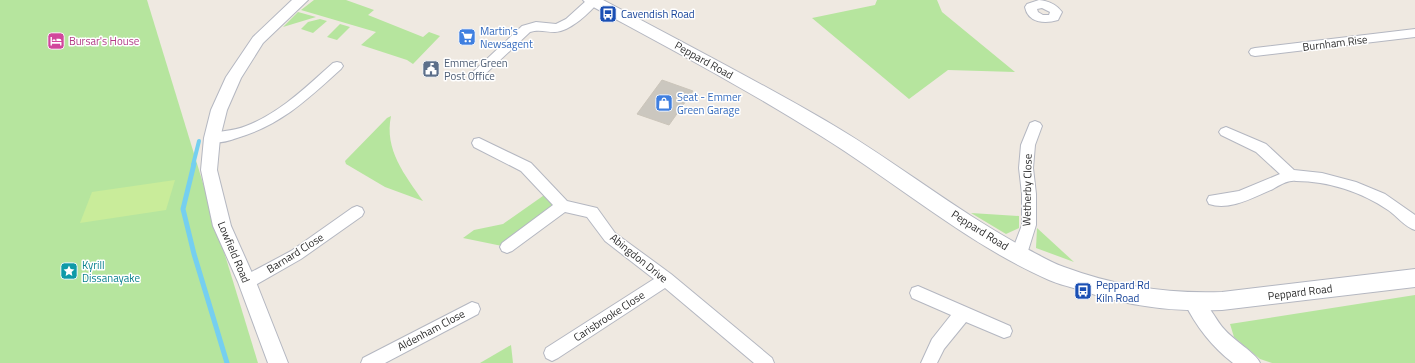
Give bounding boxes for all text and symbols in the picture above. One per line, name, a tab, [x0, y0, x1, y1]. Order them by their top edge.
bus stop icon: Cavendish Road	[598, 4, 618, 24]
place label: Cavendish Road	[621, 6, 695, 22]
place label: Martin's Newsagent	[480, 23, 533, 52]
supermarket icon: Martin's Newsagent	[457, 27, 477, 47]
hotel icon: Bursar's House	[46, 31, 66, 51]
street label: Burnham Rise	[1302, 31, 1369, 55]
place label: Bursar's House	[69, 33, 140, 49]
street label: Peppard Road	[672, 37, 736, 83]
place label: Emmer Green Post Office	[444, 55, 508, 84]
public building icon: Emmer Green Post Office	[421, 59, 441, 79]
place label: Seat - Emmer Green Garage	[677, 89, 742, 118]
shop icon: Seat - Emmer Green Garage	[654, 93, 674, 113]
street label: Wetherby Close	[1018, 153, 1036, 226]
street label: Peppard Road	[948, 206, 1012, 254]
street label: Lowfield Road	[214, 219, 254, 285]
street label: Barnard Close	[263, 229, 327, 277]
street label: Abingdon Drive	[607, 230, 672, 287]
place label: Kyrill Dissanayake	[82, 257, 140, 286]
place icon: Kyrill Dissanayake	[59, 261, 79, 281]
place label: Peppard Rd Kiln Road	[1096, 277, 1150, 306]
street label: Peppard Road	[1267, 280, 1333, 304]
bus stop icon: Peppard Rd Kiln Road	[1073, 281, 1093, 301]
street label: Carisbrooke Close	[570, 287, 648, 345]
street label: Aldenham Close	[394, 305, 468, 355]

